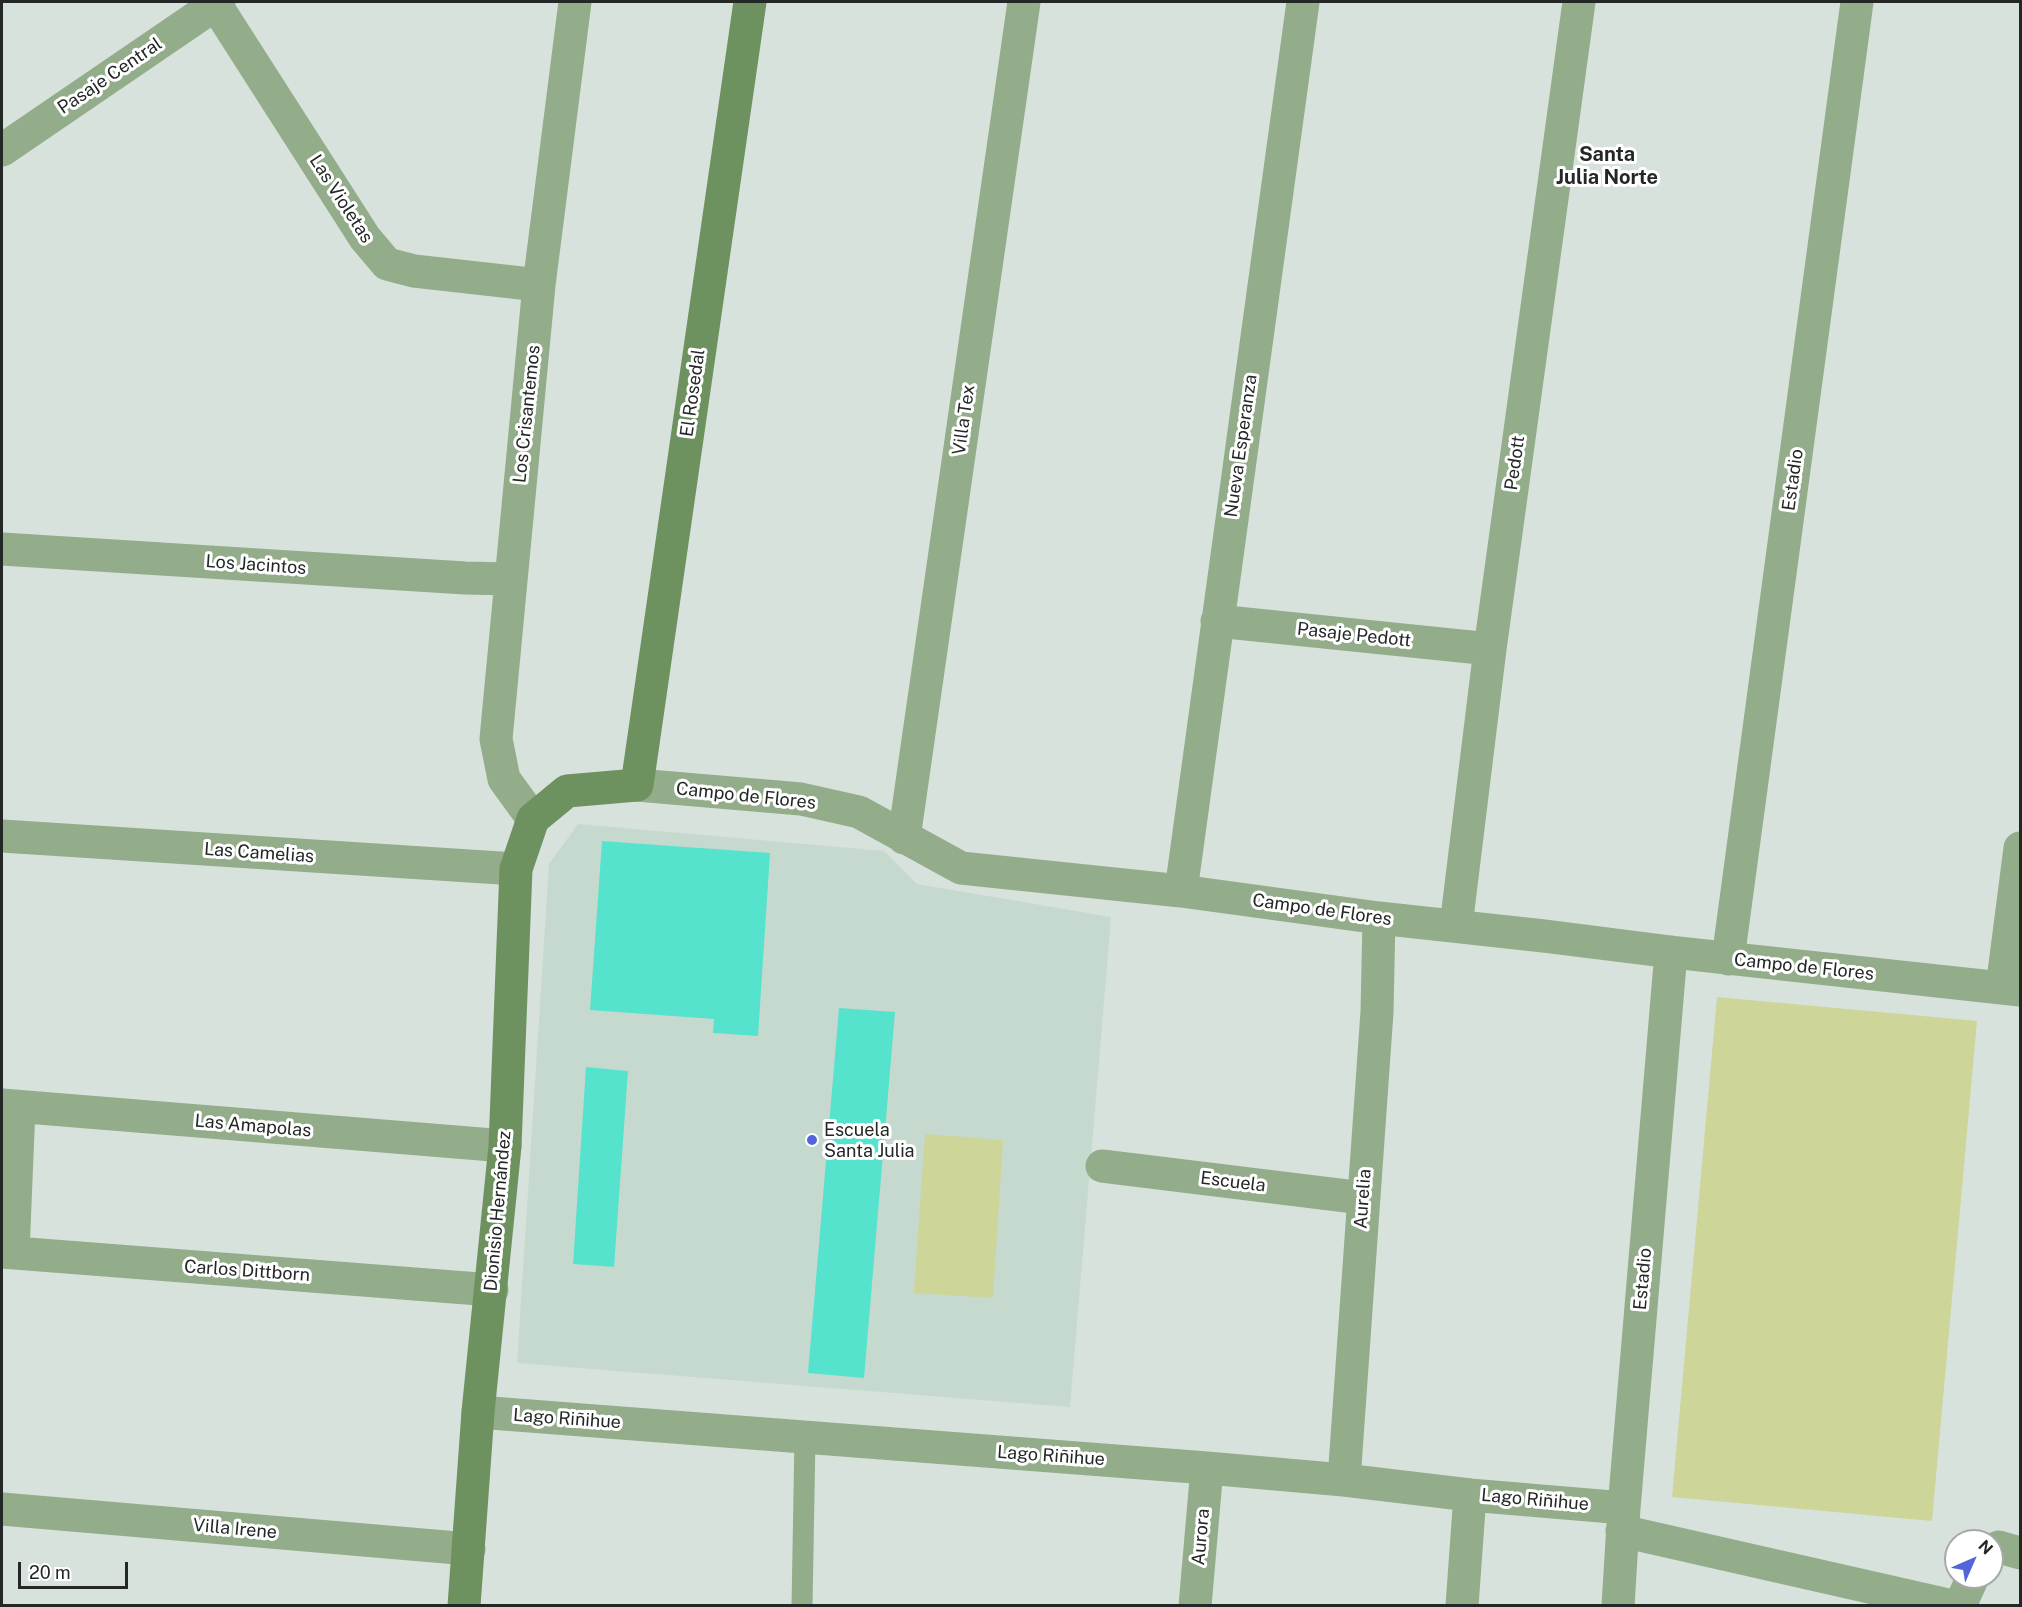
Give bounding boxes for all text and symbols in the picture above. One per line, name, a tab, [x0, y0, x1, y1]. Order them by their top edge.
street label: Pasaje Central	[54, 33, 166, 119]
district label: Santa Julia Norte	[1556, 143, 1658, 190]
street label: Las Violetas	[304, 151, 378, 247]
street label: Los Crisantemos	[509, 344, 545, 484]
street label: El Rosedal	[676, 348, 710, 438]
street label: Nueva Esperanza	[1220, 373, 1262, 519]
street label: Villa Tex	[948, 383, 980, 457]
street label: Pedott	[1500, 434, 1530, 492]
street label: Estadio	[1778, 448, 1808, 512]
street label: Los Jacintos	[205, 551, 307, 579]
street label: Pasaje Pedott	[1296, 618, 1412, 652]
street label: Campo de Flores	[675, 778, 817, 814]
street label: Las Camelias	[203, 838, 315, 868]
street label: Campo de Flores	[1251, 890, 1393, 930]
street label: Campo de Flores	[1733, 949, 1875, 985]
street label: Las Amapolas	[194, 1110, 312, 1142]
place label: Escuela Santa Julia	[824, 1119, 915, 1162]
street label: Dionisio Hernández	[480, 1130, 516, 1292]
marker: Escuela Santa Julia	[805, 1133, 819, 1147]
street label: Escuela	[1199, 1167, 1267, 1197]
street label: Aurelia	[1350, 1168, 1376, 1230]
street label: Estadio	[1630, 1247, 1656, 1311]
street label: Carlos Dittborn	[183, 1256, 311, 1286]
street label: Lago Riñihue	[512, 1404, 622, 1434]
street label: Lago Riñihue	[996, 1441, 1106, 1471]
street label: Lago Riñihue	[1480, 1485, 1590, 1515]
street label: Aurora	[1188, 1508, 1214, 1566]
street label: Villa Irene	[192, 1515, 278, 1543]
north arrow	[1944, 1529, 2004, 1589]
text: N	[1975, 1536, 1997, 1558]
scale bar	[21, 1550, 130, 1588]
text: 20 m	[29, 1562, 71, 1583]

